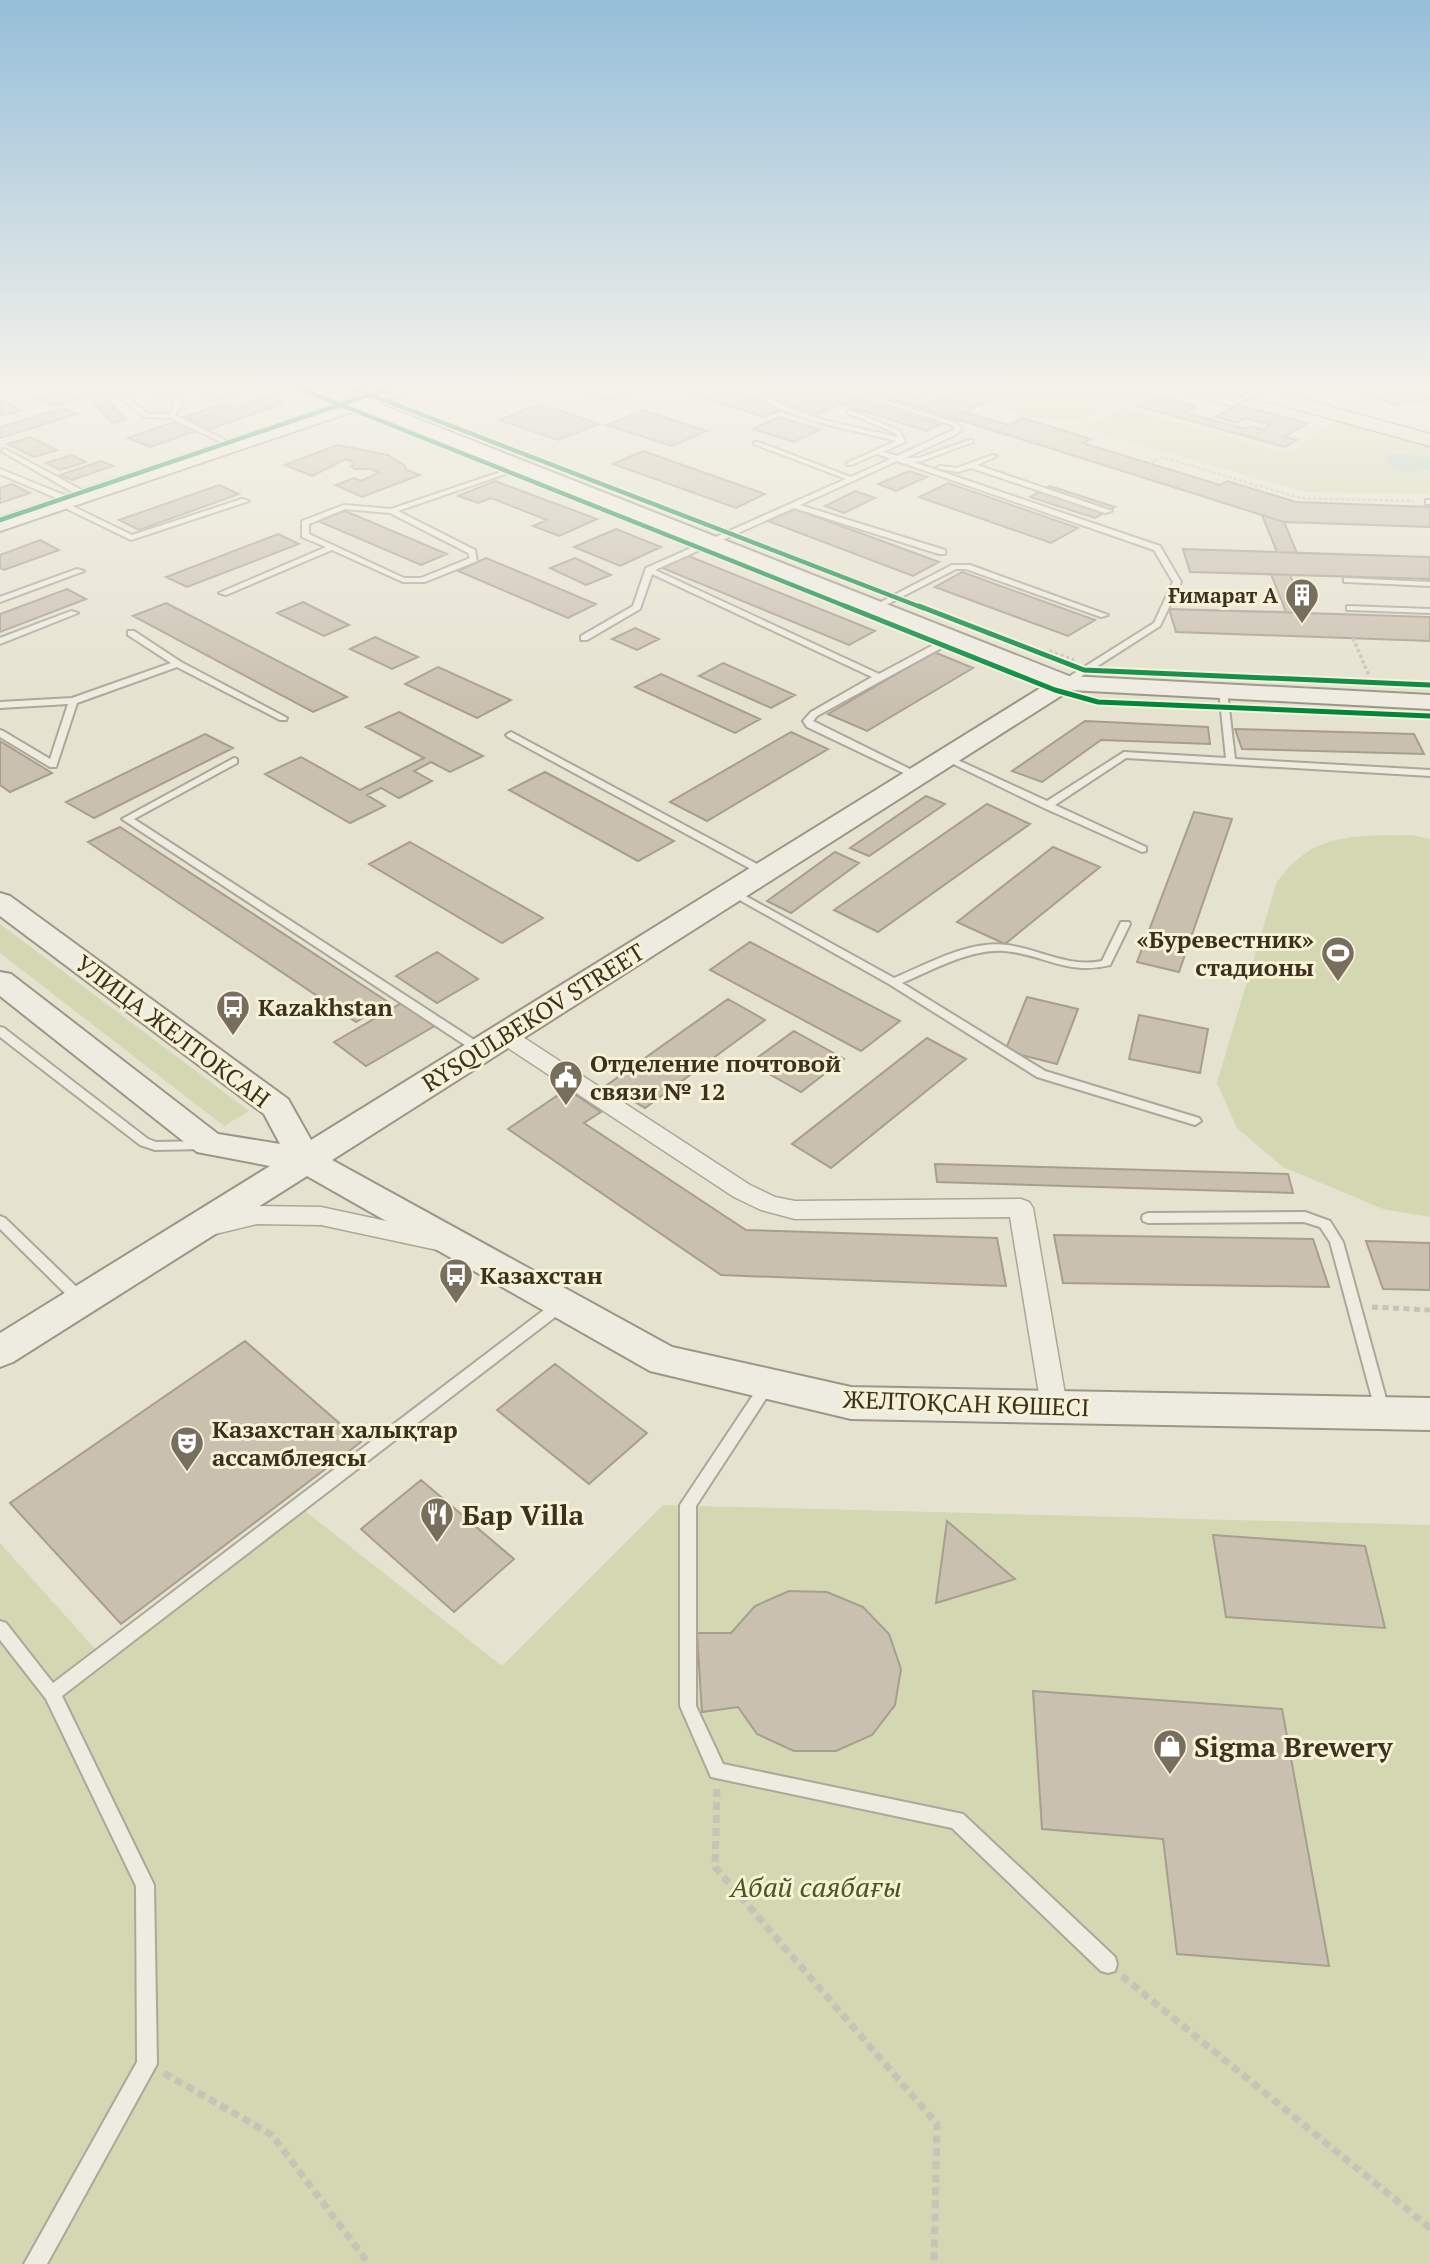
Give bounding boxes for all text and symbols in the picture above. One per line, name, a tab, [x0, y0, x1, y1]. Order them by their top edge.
building icon: Ғимарат А	[1283, 576, 1321, 625]
place label: Ғимарат А	[1168, 581, 1279, 609]
place label: «Буревестник» стадионы	[1137, 923, 1314, 983]
sports icon: «Буревестник» стадионы	[1319, 934, 1357, 983]
street label: RYSQULBEKOV STREET	[416, 935, 650, 1099]
street label: УЛИЦА ЖЕЛТОКСАН	[69, 947, 277, 1115]
bus stop icon: Kazakhstan	[214, 988, 252, 1037]
place label: Kazakhstan	[258, 991, 393, 1023]
place label: Отделение почтовой связи № 12	[590, 1047, 841, 1107]
public building icon: Отделение почтовой связи № 12	[547, 1058, 585, 1107]
bus stop icon: Казахстан	[437, 1256, 475, 1305]
place label: Казахстан	[480, 1259, 603, 1291]
street label: ЖЕЛТОҚСАН КӨШЕСІ	[842, 1383, 1090, 1423]
place label: Казахстан халықтар ассамблеясы	[212, 1413, 458, 1473]
theatre icon: Казахстан халықтар ассамблеясы	[168, 1424, 206, 1473]
restaurant icon: Бар Villa	[418, 1495, 456, 1544]
place label: Бар Villa	[462, 1496, 585, 1533]
shop icon: Sigma Brewery	[1151, 1727, 1189, 1776]
place label: Sigma Brewery	[1194, 1728, 1394, 1765]
park label: Абай саябағы	[728, 1868, 902, 1905]

